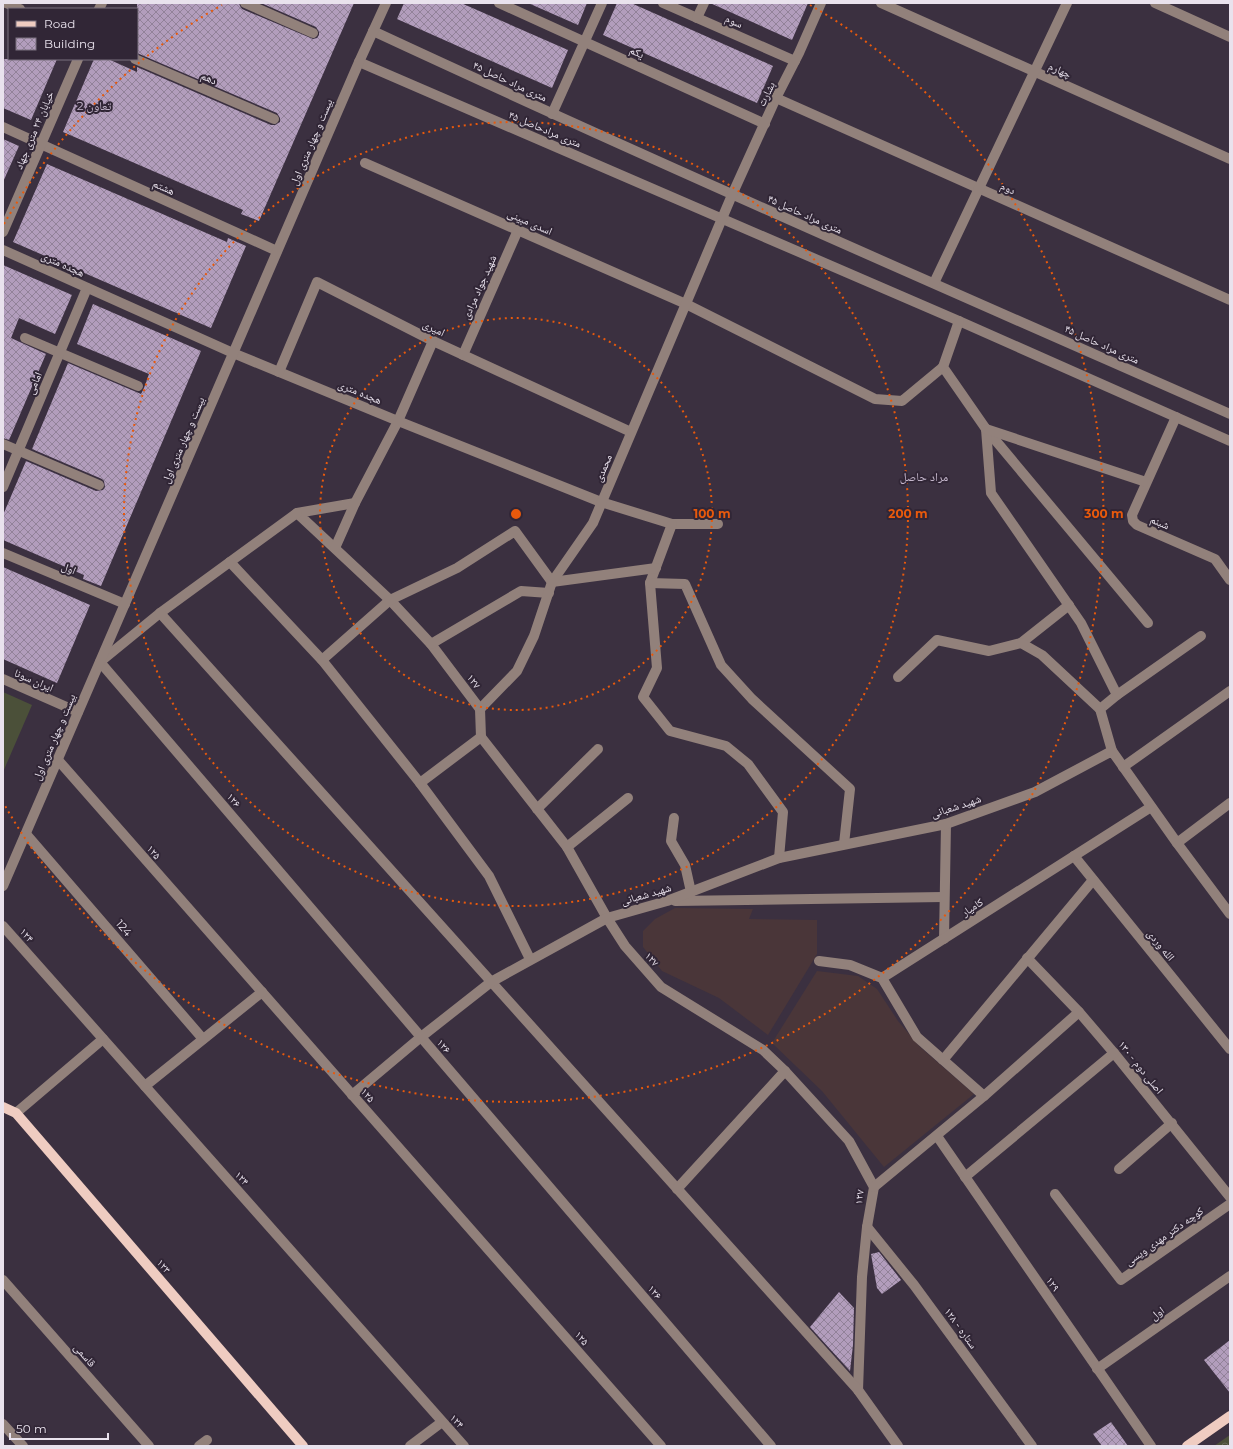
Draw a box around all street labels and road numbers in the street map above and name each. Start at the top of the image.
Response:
street label: سوم [723,11,745,31]
street label: یکم [627,43,647,63]
street label: ۴۵ متری مراد حاصل [471,58,549,104]
street label: چهارم [1046,59,1074,81]
street label: دهم [199,68,219,89]
street label: بشارت [754,79,778,109]
street label: خیابان ۲۴ متری جهاد [11,89,57,171]
street label: بیست و چهار متری اول [286,97,336,187]
street label: ۴۵ متری مرادحاصل [507,107,583,151]
street label: هشتم [150,176,178,199]
street label: دوم [998,179,1018,198]
street label: ۴۵ متری مراد حاصل [765,191,845,237]
street label: اسدی مبینی [505,206,555,238]
street label: هجده متری [39,248,87,280]
street label: شهید جواد مرادی [459,253,499,321]
street label: امیری [421,317,447,339]
street label: ۴۵ متری مراد حاصل [1062,321,1142,367]
street label: امامی [23,370,45,396]
street label: هجده متری [336,377,384,407]
street label: بیست و چهار متری اول [158,395,208,485]
street label: محمدی [591,452,615,484]
street label: شبنم [1148,512,1172,533]
street label: اول [60,559,78,577]
street label: ایران سونا [12,666,56,694]
street label: ۱۲۷ [464,671,484,691]
street label: بیست و چهار متری اول [29,692,79,782]
street label: ۱۲۶ [224,790,244,810]
street label: شهید شعبانی [929,791,983,821]
street label: ۱۲۵ [144,842,164,862]
street label: شهید شعبانی [619,880,673,908]
street label: کامیار [958,895,986,920]
street label: 124 [113,917,135,940]
street label: ۱۲۴ [17,925,37,945]
street label: الله وردی [1144,927,1178,963]
street label: ۱۲۷ [642,949,662,969]
street label: ۱۲۶ [434,1036,454,1056]
street label: اصلی دوم - ۱۳۰ [1115,1038,1167,1096]
street label: ۱۲۵ [358,1085,378,1105]
street label: ۱۲۴ [232,1168,252,1188]
street label: ۱۲۷ [851,1189,867,1205]
street label: کوچه دکتر مهدی ویسی [1122,1203,1206,1268]
street label: ۱۲۳ [154,1256,174,1276]
street label: ۱۲۹ [1043,1274,1063,1294]
street label: ۱۲۶ [645,1282,665,1302]
street label: اول [1147,1303,1167,1323]
street label: ۱۲۸ - ستاره [941,1305,981,1351]
street label: ۱۲۵ [572,1328,592,1348]
street label: قاسمی [71,1340,99,1370]
street label: ۱۲۴ [447,1411,467,1431]

